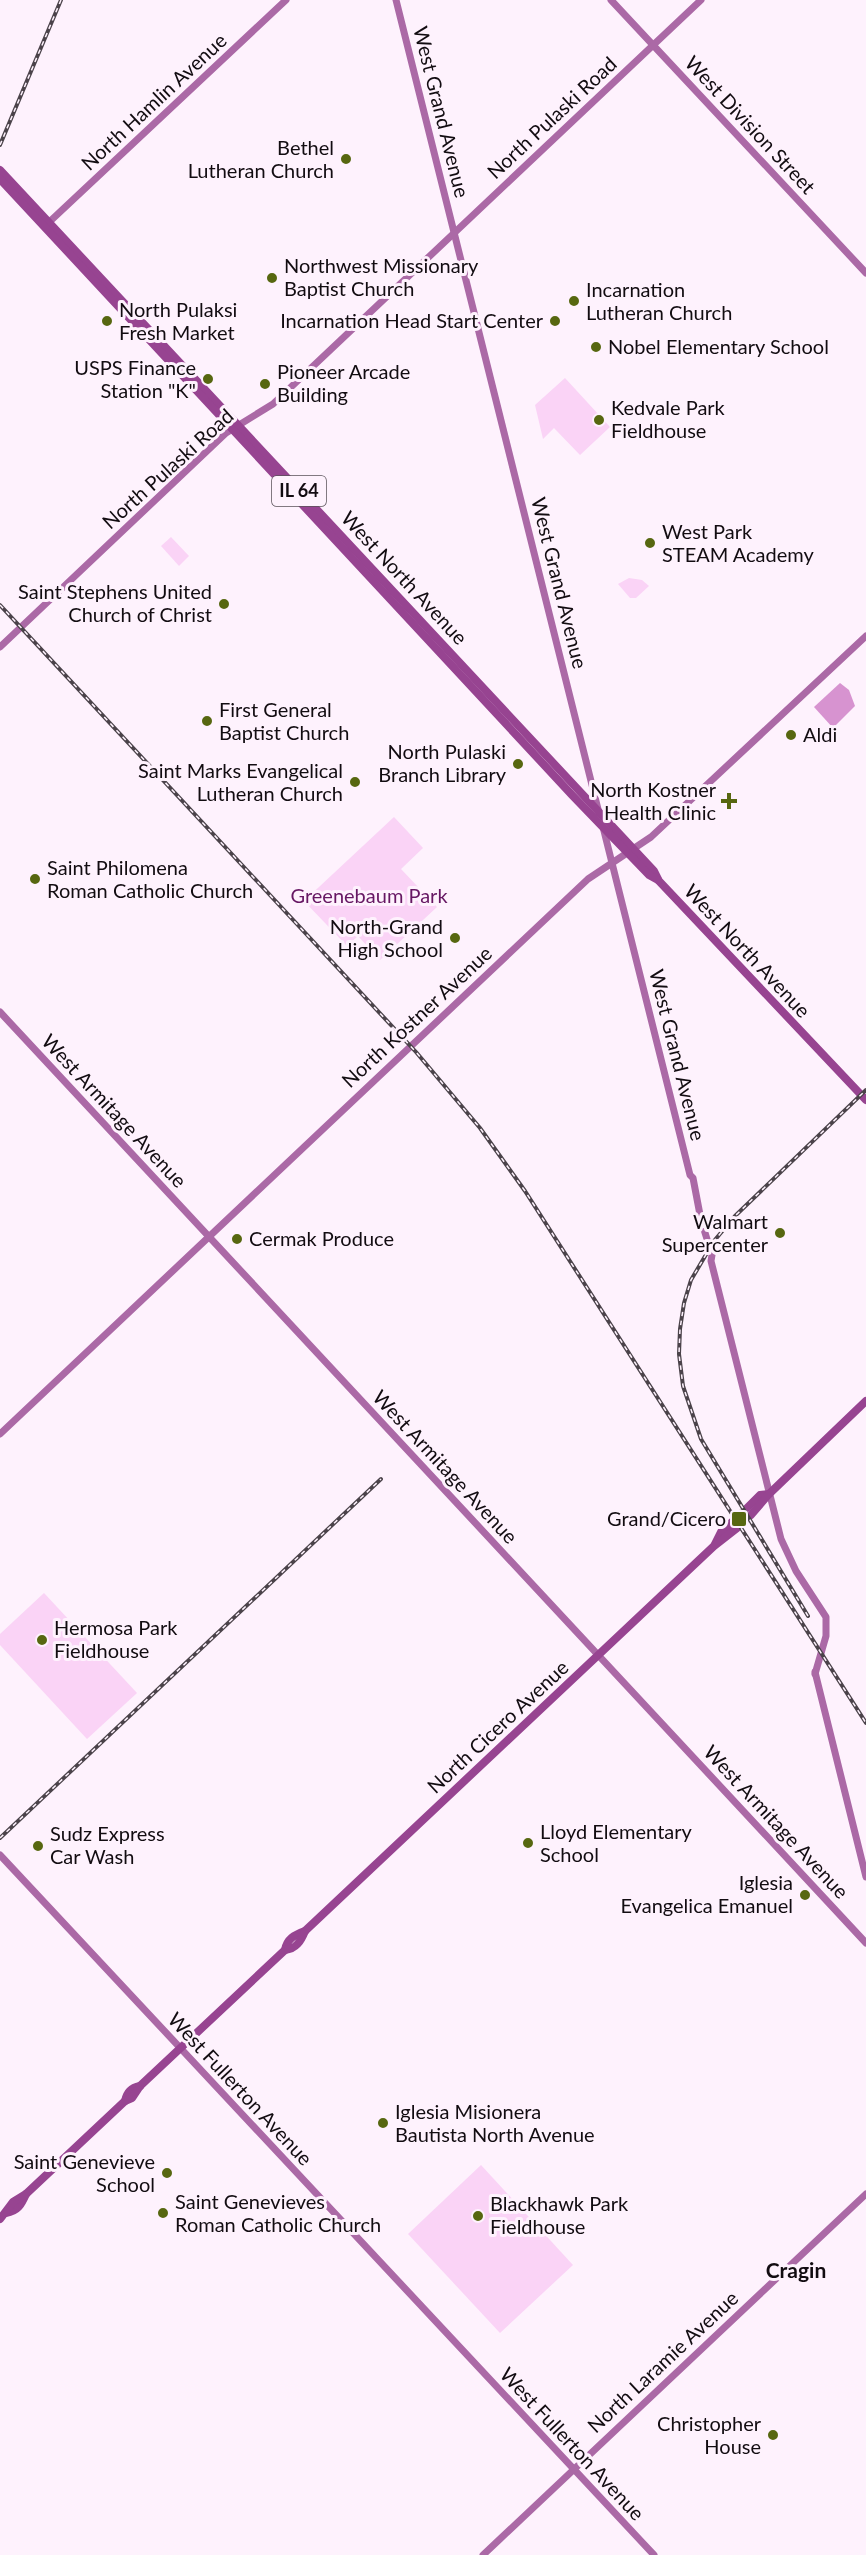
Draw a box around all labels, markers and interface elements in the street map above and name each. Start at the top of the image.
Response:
street label: West Grand Avenue [409,24,475,200]
street label: North Hamlin Avenue [76,28,231,175]
street label: West Division Street [681,50,821,198]
street label: North Pulaski Road [482,51,621,183]
place label: Bethel Lutheran Church [188,135,334,182]
marker: Bethel Lutheran Church [339,152,353,166]
place label: Northwest Missionary Baptist Church [284,253,479,300]
marker: Northwest Missionary Baptist Church [265,271,279,285]
place label: Incarnation Lutheran Church [586,277,732,324]
marker: Incarnation Lutheran Church [567,294,581,308]
place label: North Pulaksi Fresh Market [119,297,237,344]
place label: Incarnation Head Start Center [280,308,544,332]
marker: North Pulaksi Fresh Market [100,314,114,328]
marker: Incarnation Head Start Center [548,314,562,328]
place label: Nobel Elementary School [608,334,829,358]
marker: Nobel Elementary School [589,340,603,354]
place label: USPS Finance Station "K" [74,355,196,402]
place label: Pioneer Arcade Building [277,359,410,406]
marker: USPS Finance Station "K" [201,372,215,386]
marker: Pioneer Arcade Building [258,377,272,391]
place label: Kedvale Park Fieldhouse [611,395,726,442]
street label: North Pulaski Road [97,403,238,533]
marker: Kedvale Park Fieldhouse [592,413,606,427]
road number: IL 64 [272,476,326,506]
street label: West Grand Avenue [527,495,593,671]
street label: West North Avenue [337,506,473,649]
place label: West Park STEAM Academy [662,519,814,566]
marker: West Park STEAM Academy [643,536,657,550]
place label: Saint Stephens United Church of Christ [18,579,212,626]
marker: Saint Stephens United Church of Christ [217,597,231,611]
place label: First General Baptist Church [219,697,349,744]
marker: First General Baptist Church [200,714,214,728]
place label: Aldi [803,722,837,746]
marker: Aldi [784,728,798,742]
place label: North Pulaski Branch Library [378,739,507,786]
marker: North Pulaski Branch Library [511,757,525,771]
place label: Saint Marks Evangelical Lutheran Church [138,758,343,805]
marker: Saint Marks Evangelical Lutheran Church [348,775,362,789]
place label: North Kostner Health Clinic [590,777,717,824]
marker: North Kostner Health Clinic [720,792,738,810]
place label: Saint Philomena Roman Catholic Church [47,855,253,902]
marker: Saint Philomena Roman Catholic Church [28,872,42,886]
street label: West North Avenue [680,879,816,1022]
park label: Greenebaum Park [290,883,448,907]
place label: North-Grand High School [330,914,443,961]
marker: North-Grand High School [448,931,462,945]
street label: North Kostner Avenue [336,941,496,1092]
street label: West Grand Avenue [645,967,711,1143]
street label: West Armitage Avenue [37,1029,192,1192]
place label: Walmart Supercenter [662,1209,769,1256]
place label: Cermak Produce [249,1226,394,1250]
marker: Walmart Supercenter [773,1226,787,1240]
marker: Cermak Produce [230,1232,244,1246]
street label: West Armitage Avenue [368,1385,523,1548]
place label: Grand/Cicero [607,1506,726,1530]
marker: Grand/Cicero [730,1510,748,1528]
place label: Hermosa Park Fieldhouse [54,1615,178,1662]
marker: Hermosa Park Fieldhouse [35,1633,49,1647]
street label: North Cicero Avenue [422,1655,573,1798]
street label: West Armitage Avenue [699,1740,854,1903]
place label: Lloyd Elementary School [540,1819,693,1866]
place label: Sudz Express Car Wash [50,1821,165,1868]
marker: Lloyd Elementary School [521,1836,535,1850]
marker: Sudz Express Car Wash [31,1839,45,1853]
place label: Iglesia Evangelica Emanuel [621,1870,793,1917]
marker: Iglesia Evangelica Emanuel [798,1888,812,1902]
street label: West Fullerton Avenue [164,2007,318,2170]
place label: Iglesia Misionera Bautista North Avenue [395,2099,595,2146]
marker: Iglesia Misionera Bautista North Avenue [376,2116,390,2130]
place label: Saint Genevieve School [14,2149,155,2196]
marker: Saint Genevieve School [160,2166,174,2180]
place label: Saint Genevieves Roman Catholic Church [175,2189,381,2236]
place label: Blackhawk Park Fieldhouse [490,2191,629,2238]
marker: Saint Genevieves Roman Catholic Church [156,2206,170,2220]
marker: Blackhawk Park Fieldhouse [471,2209,485,2223]
district label: Cragin [766,2257,826,2282]
street label: North Laramie Avenue [582,2285,742,2437]
street label: West Fullerton Avenue [496,2362,650,2525]
place label: Christopher House [657,2411,762,2458]
marker: Christopher House [766,2428,780,2442]

